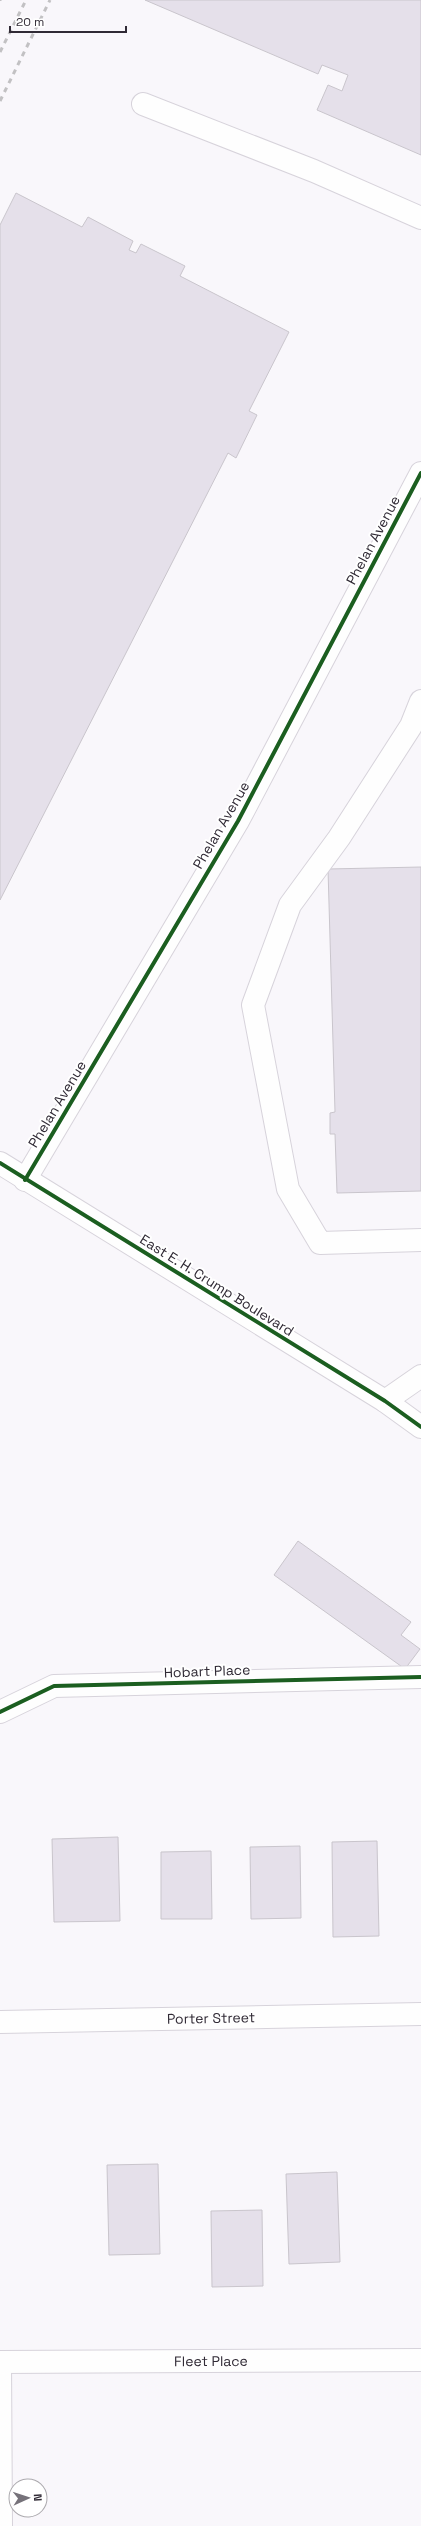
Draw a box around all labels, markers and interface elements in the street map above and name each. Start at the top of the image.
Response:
scale bar [10,8,126,34]
text: 20 m [16,14,44,30]
street label: Phelan Avenue [342,492,404,588]
street label: Phelan Avenue [189,778,253,872]
street label: Phelan Avenue [24,1057,90,1151]
street label: East E. H. Crump Boulevard [137,1230,297,1340]
street label: Hobart Place [163,1660,251,1682]
street label: Porter Street [167,2008,255,2028]
street label: Fleet Place [174,2352,248,2370]
north arrow [8,2478,48,2518]
text: N [31,2493,45,2502]

